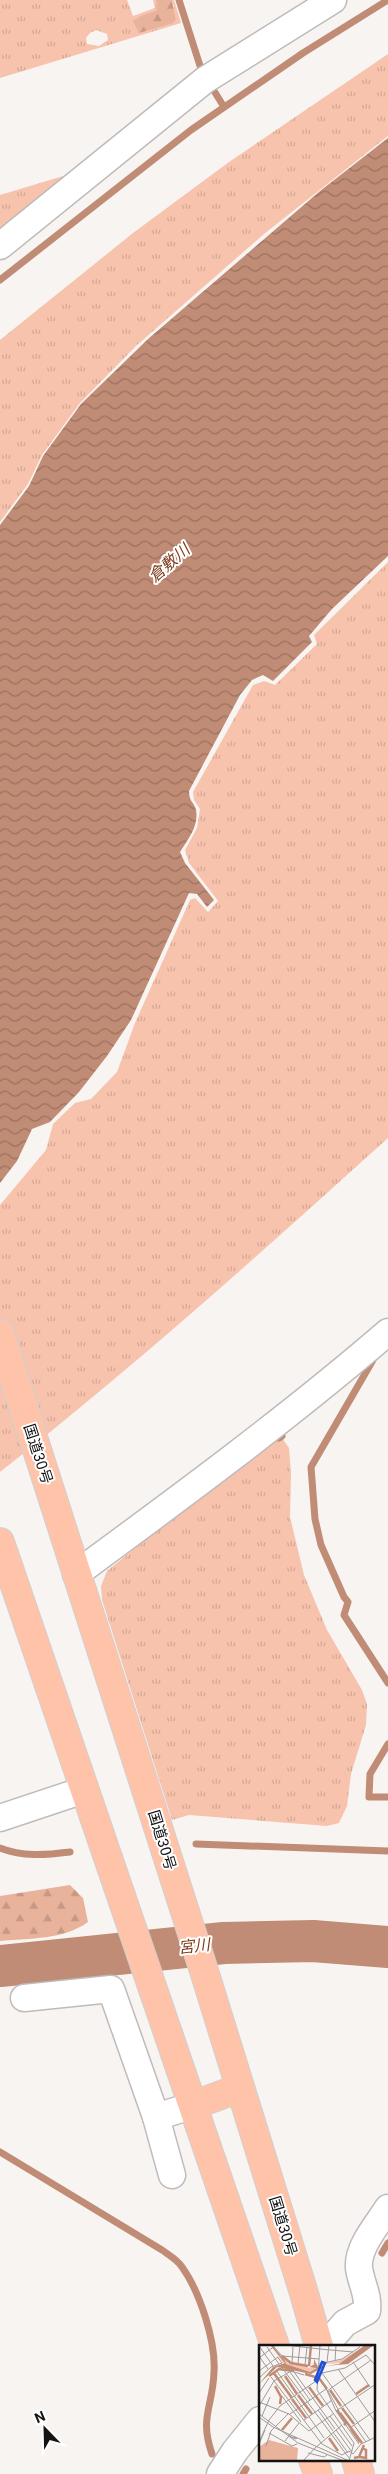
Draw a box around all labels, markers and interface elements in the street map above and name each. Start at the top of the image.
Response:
water label: 倉敷川 [145,539,195,586]
street label: 国道30号 [20,1422,56,1486]
street label: 国道30号 [144,1808,180,1872]
water label: 宮川 [177,1935,213,1957]
street label: 国道30号 [265,2194,301,2258]
inset map [259,2345,376,2462]
north arrow [20,2404,70,2454]
text: N [32,2408,48,2426]

